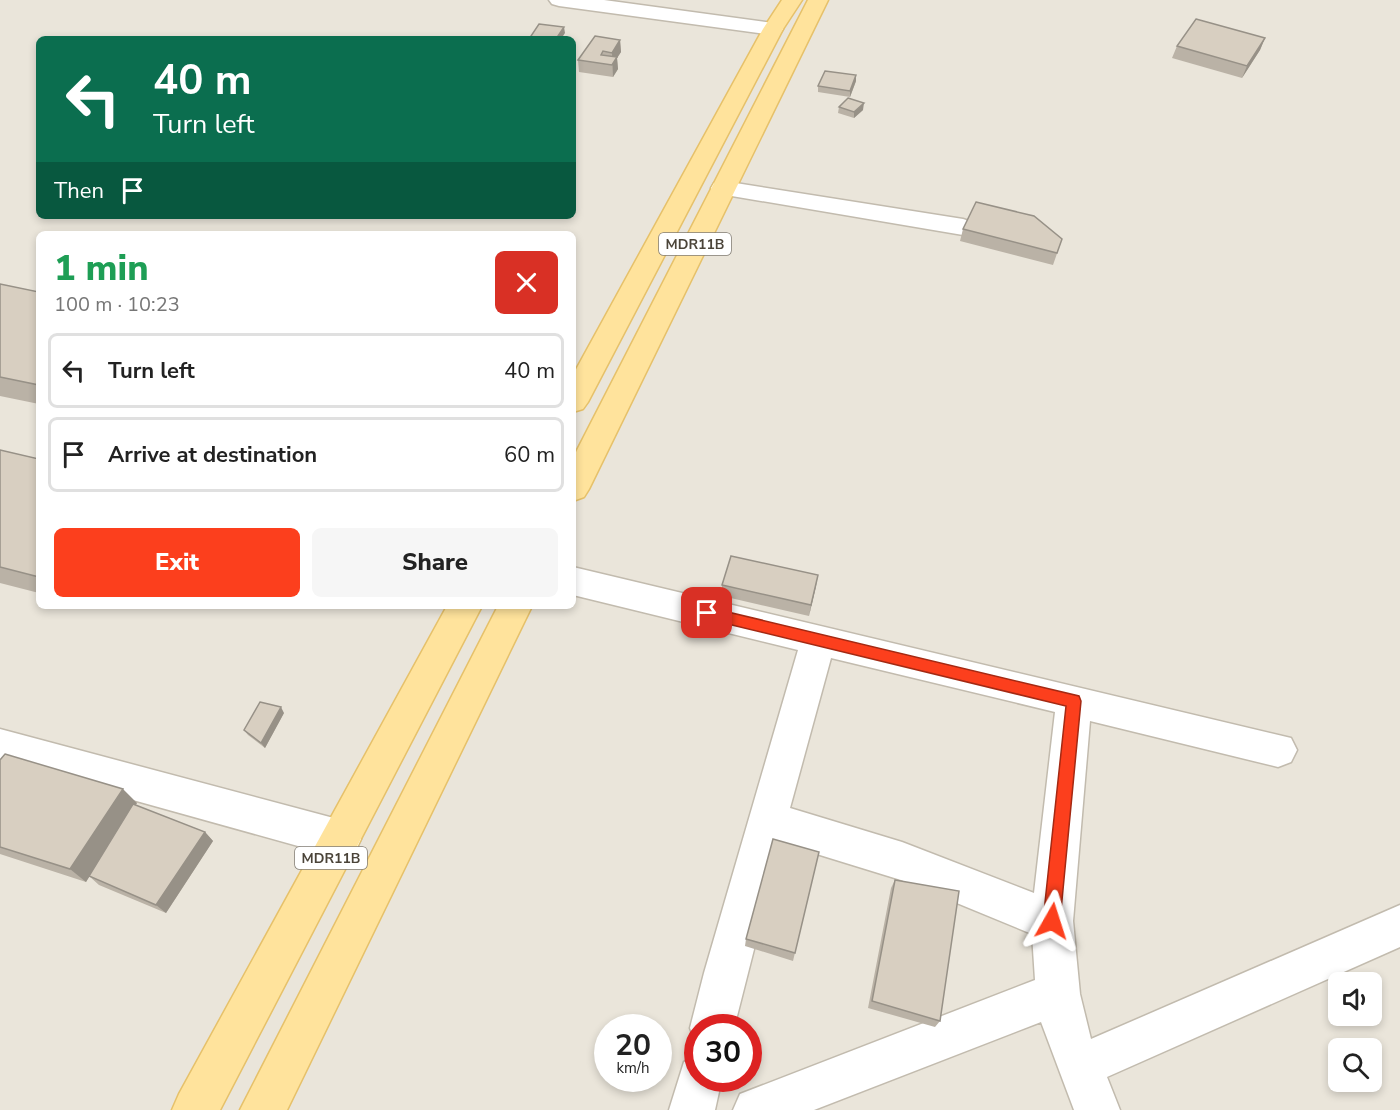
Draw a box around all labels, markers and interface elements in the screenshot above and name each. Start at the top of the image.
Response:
text: 40 m [153,52,252,109]
icon: left [54,60,132,138]
text: Turn left [153,106,254,143]
icon: arrive [116,174,149,207]
text: Then [54,176,104,206]
road number: MDR11B [659,233,731,255]
text: 1 min [54,244,149,293]
button: close [495,251,558,314]
text: 100 m · 10:23 [54,291,180,318]
icon: left [57,354,90,387]
text: Turn left [108,356,195,386]
text: 40 m [504,356,555,386]
icon: arrive [57,438,90,471]
text: Arrive at destination [108,440,317,470]
text: 60 m [504,440,555,470]
button: Exit [54,528,300,597]
button: Share [312,528,558,597]
pin [681,587,732,638]
icon: arrive [690,596,723,629]
road number: MDR11B [295,847,367,869]
position arrow [1020,889,1084,953]
map controls [1328,972,1382,1092]
button: sound [1328,972,1382,1026]
speed limit sign: 30 [684,1014,762,1092]
text: 20 [615,1025,651,1066]
button: search [1328,1038,1382,1092]
text: km/h [616,1058,650,1078]

